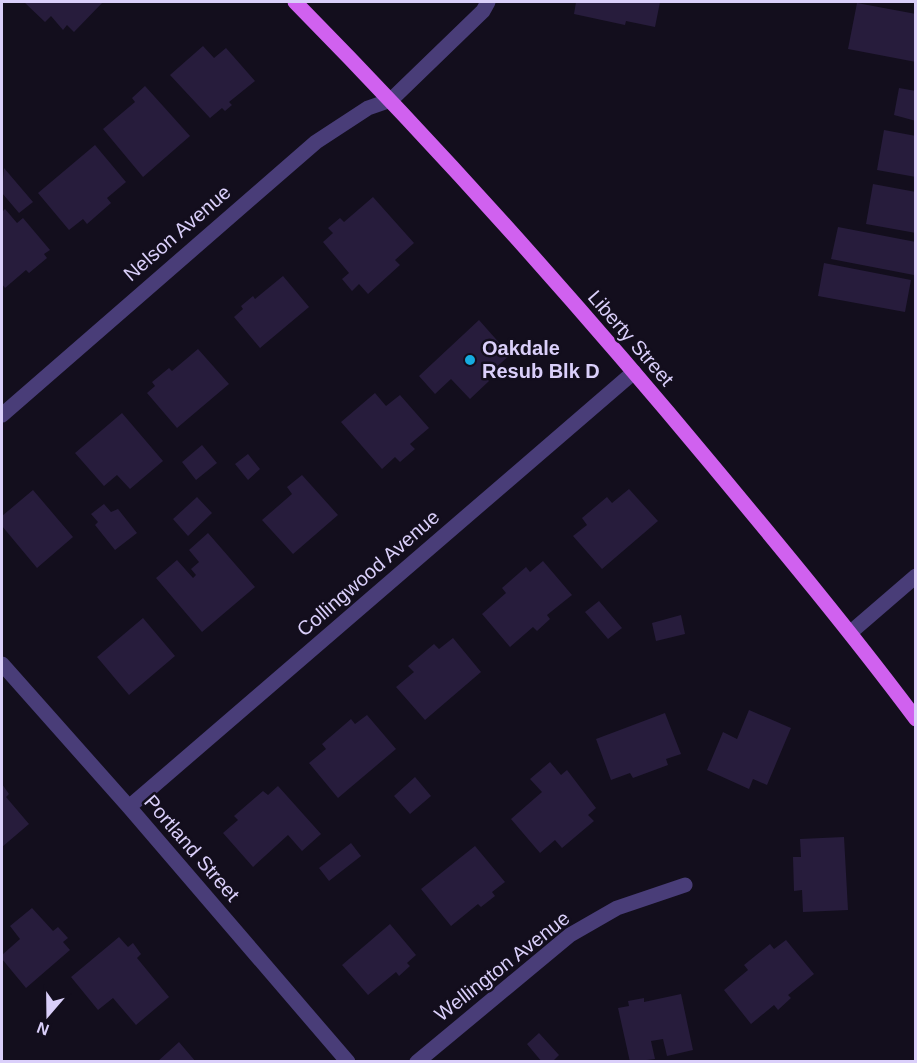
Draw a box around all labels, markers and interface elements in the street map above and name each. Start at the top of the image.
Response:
street label: Nelson Avenue [119,181,235,285]
street label: Liberty Street [584,286,679,390]
place label: Oakdale Resub Blk D [482,337,600,382]
marker: Oakdale Resub Blk D [463,353,477,367]
street label: Collingwood Avenue [293,505,443,641]
street label: Portland Street [140,790,244,906]
street label: Wellington Avenue [430,907,574,1025]
north arrow [18,985,78,1045]
text: N [35,1019,51,1039]

